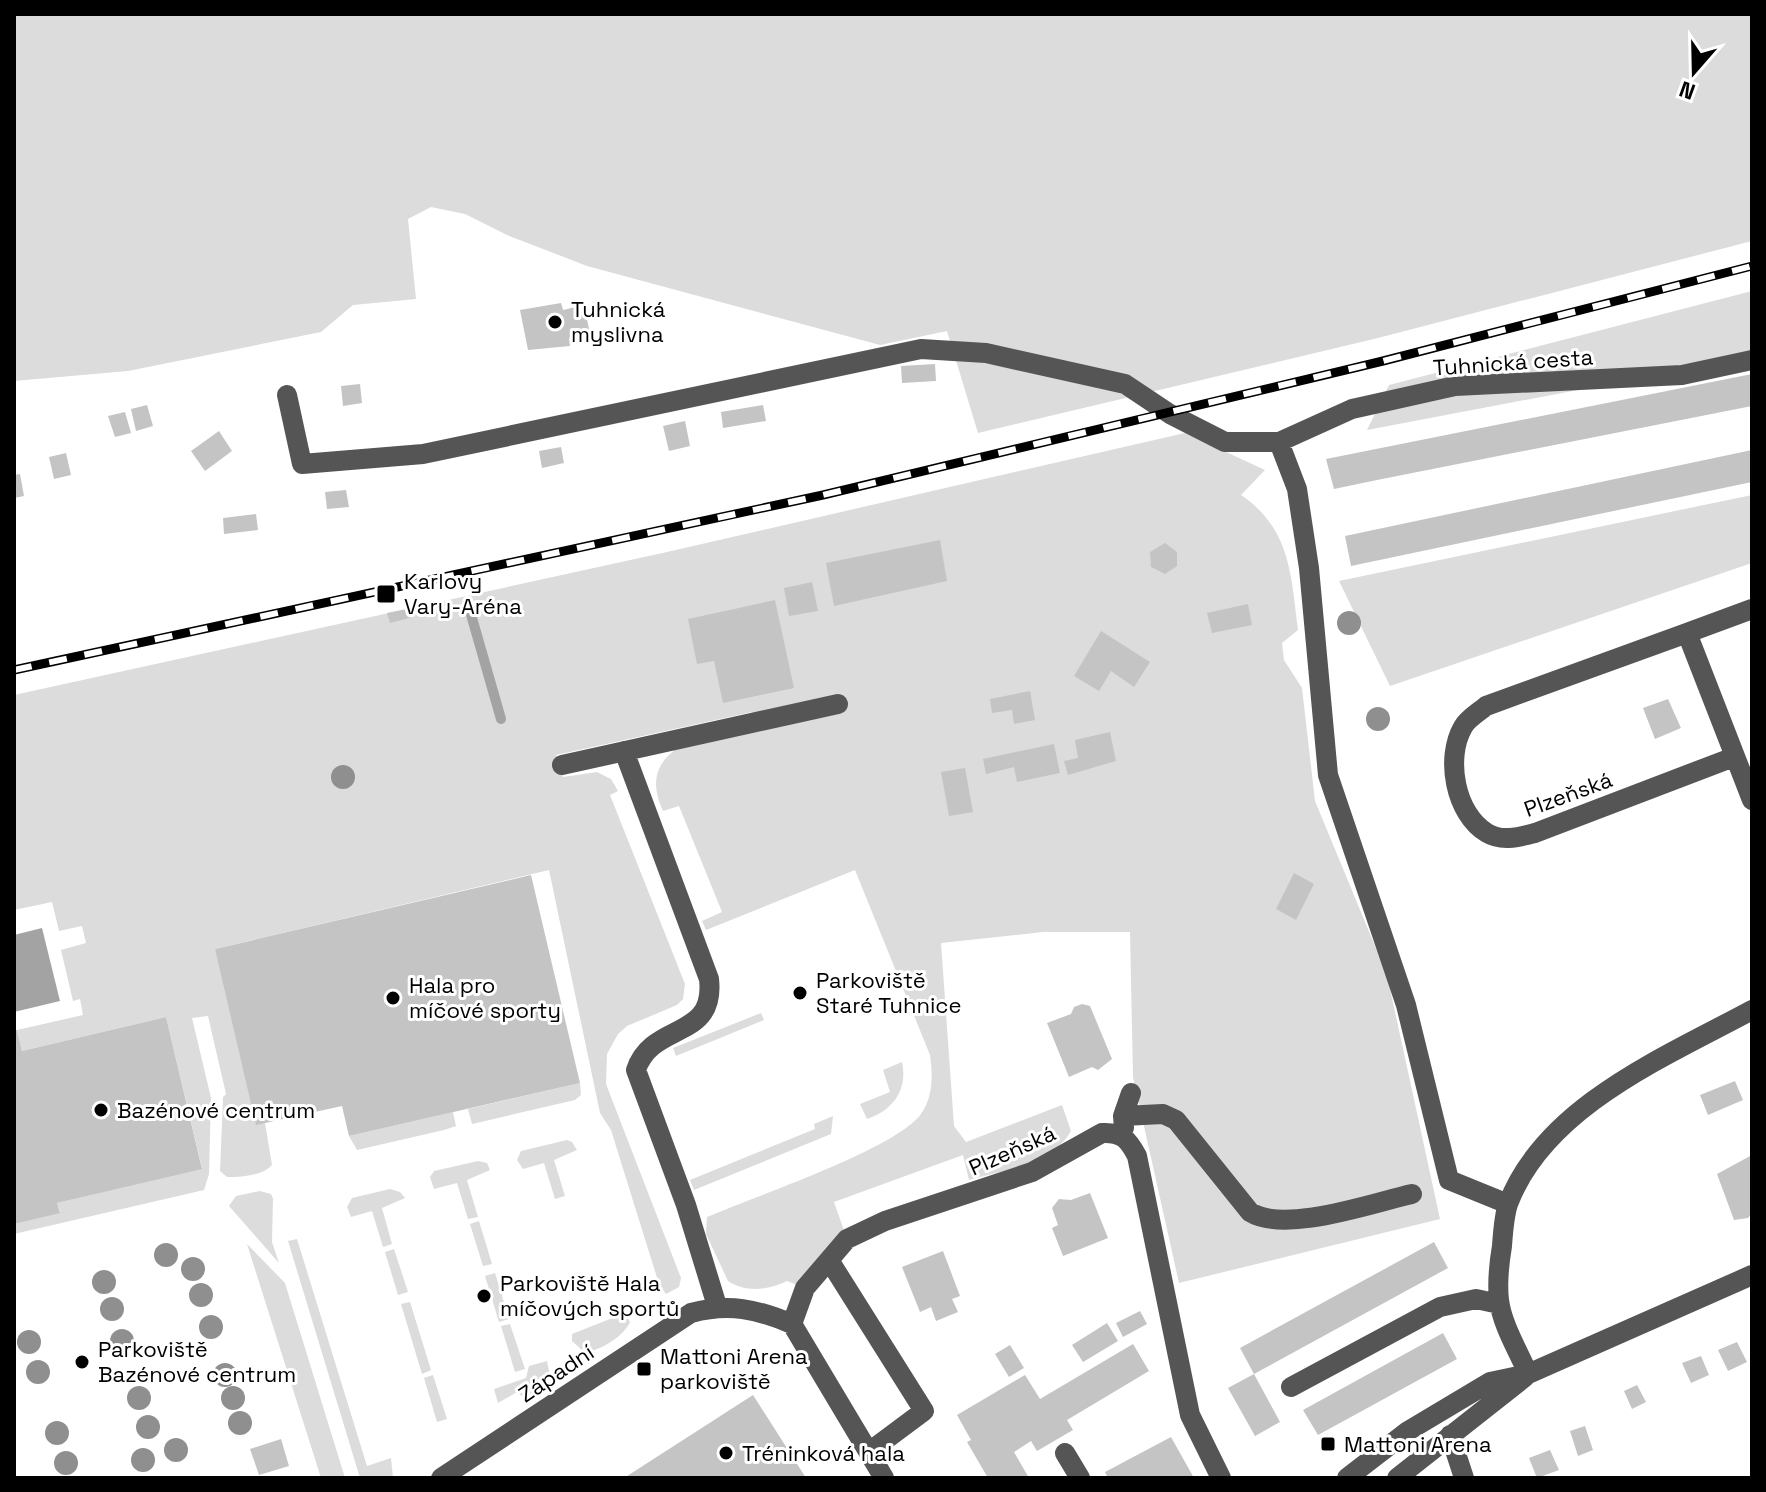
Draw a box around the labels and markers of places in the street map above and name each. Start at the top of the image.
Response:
place label: Tuhnická myslivna [571,295,666,348]
marker: Tuhnická myslivna [546,313,564,331]
place label: Karlovy Vary-Aréna [404,567,522,620]
marker: Karlovy Vary-Aréna [375,583,397,605]
place label: Parkoviště Staré Tuhnice [816,966,961,1019]
place label: Hala pro míčové sporty [409,971,561,1024]
marker: Parkoviště Staré Tuhnice [791,984,809,1002]
marker: Hala pro míčové sporty [384,989,402,1007]
place label: Bazénové centrum [117,1096,315,1124]
marker: Bazénové centrum [92,1101,110,1119]
place label: Parkoviště Hala míčových sportů [500,1269,679,1322]
marker: Parkoviště Hala míčových sportů [475,1287,493,1305]
place label: Parkoviště Bazénové centrum [98,1335,296,1388]
place label: Mattoni Arena parkoviště [660,1342,808,1395]
marker: Parkoviště Bazénové centrum [73,1353,91,1371]
marker: Mattoni Arena parkoviště [635,1360,653,1378]
place label: Mattoni Arena [1344,1430,1492,1458]
marker: Mattoni Arena [1319,1435,1337,1453]
place label: Tréninková hala [742,1439,905,1467]
marker: Tréninková hala [717,1444,735,1462]

